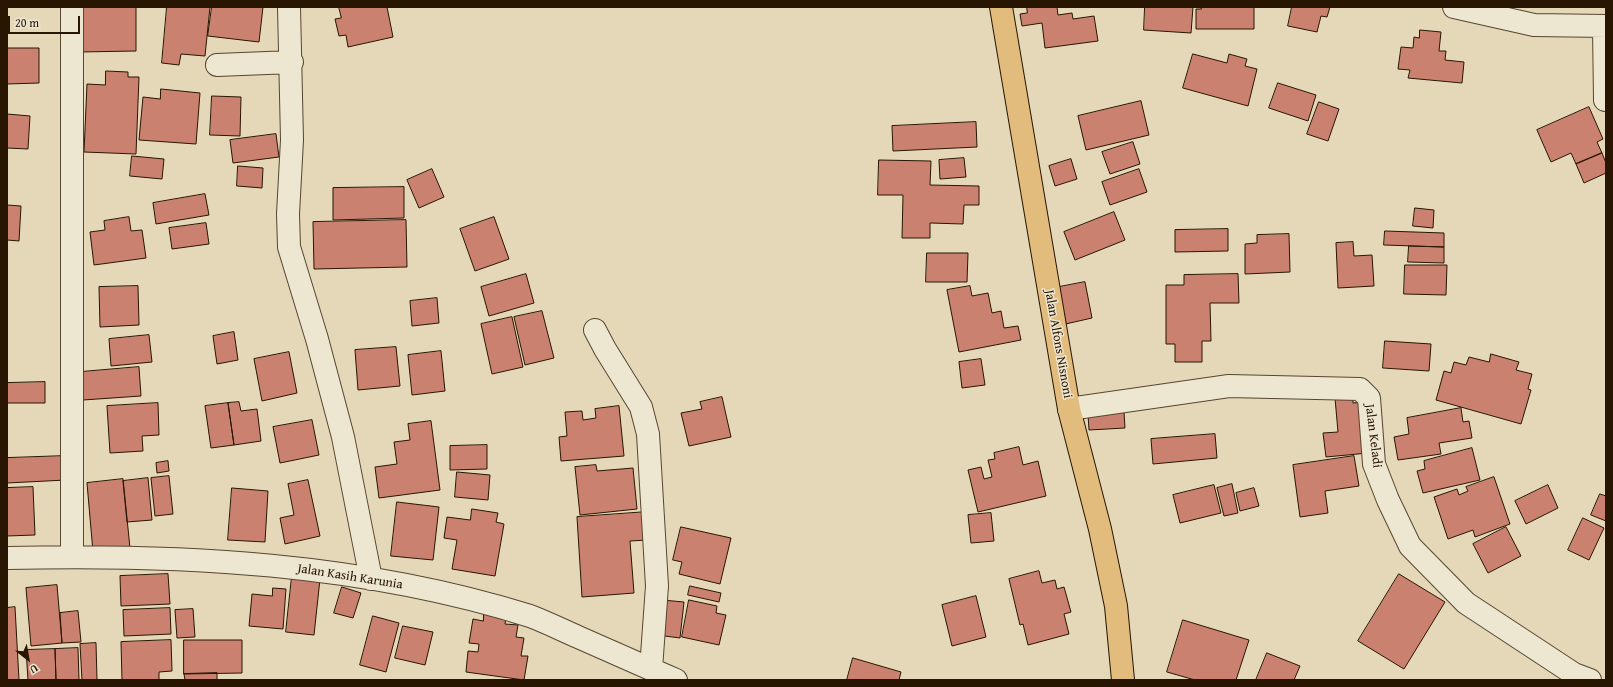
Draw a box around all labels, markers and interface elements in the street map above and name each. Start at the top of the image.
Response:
scale bar [10,8,82,34]
text: 20 m [15,14,39,31]
street label: Jalan Alfons Nisnoni [1041,288,1075,400]
street label: Jalan Keladi [1361,403,1385,469]
street label: Jalan Kasih Karunia [296,561,404,593]
north arrow [8,639,48,679]
text: U [27,661,41,678]

